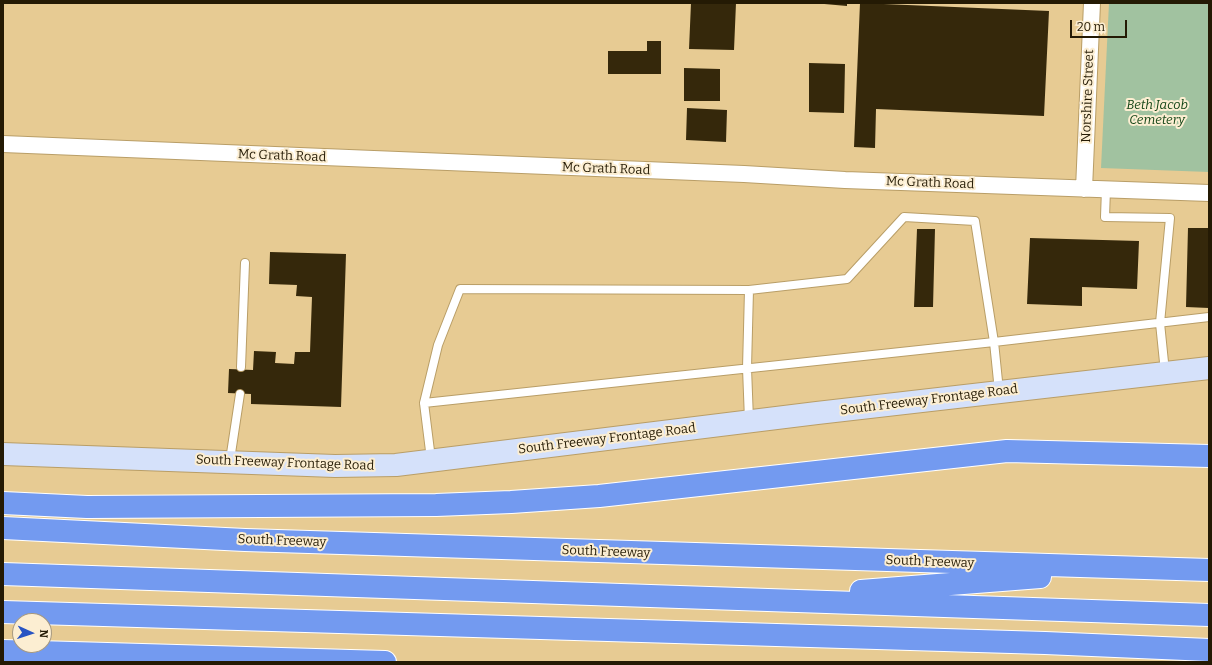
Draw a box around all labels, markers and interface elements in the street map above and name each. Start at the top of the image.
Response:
scale bar [1072,12,1129,38]
text: 20 m [1077,20,1105,34]
street label: Norshire Street [1079,49,1097,143]
park label: Beth Jacob Cemetery [1126,97,1188,128]
street label: Mc Grath Road [238,147,326,165]
street label: Mc Grath Road [562,160,650,178]
street label: Mc Grath Road [886,174,974,192]
street label: South Freeway Frontage Road [839,381,1019,419]
street label: South Freeway Frontage Road [517,420,697,458]
street label: South Freeway Frontage Road [195,452,375,474]
street label: South Freeway [237,532,327,550]
street label: South Freeway [561,543,651,561]
street label: South Freeway [885,553,975,571]
north arrow [12,613,52,653]
text: N [37,629,50,638]

